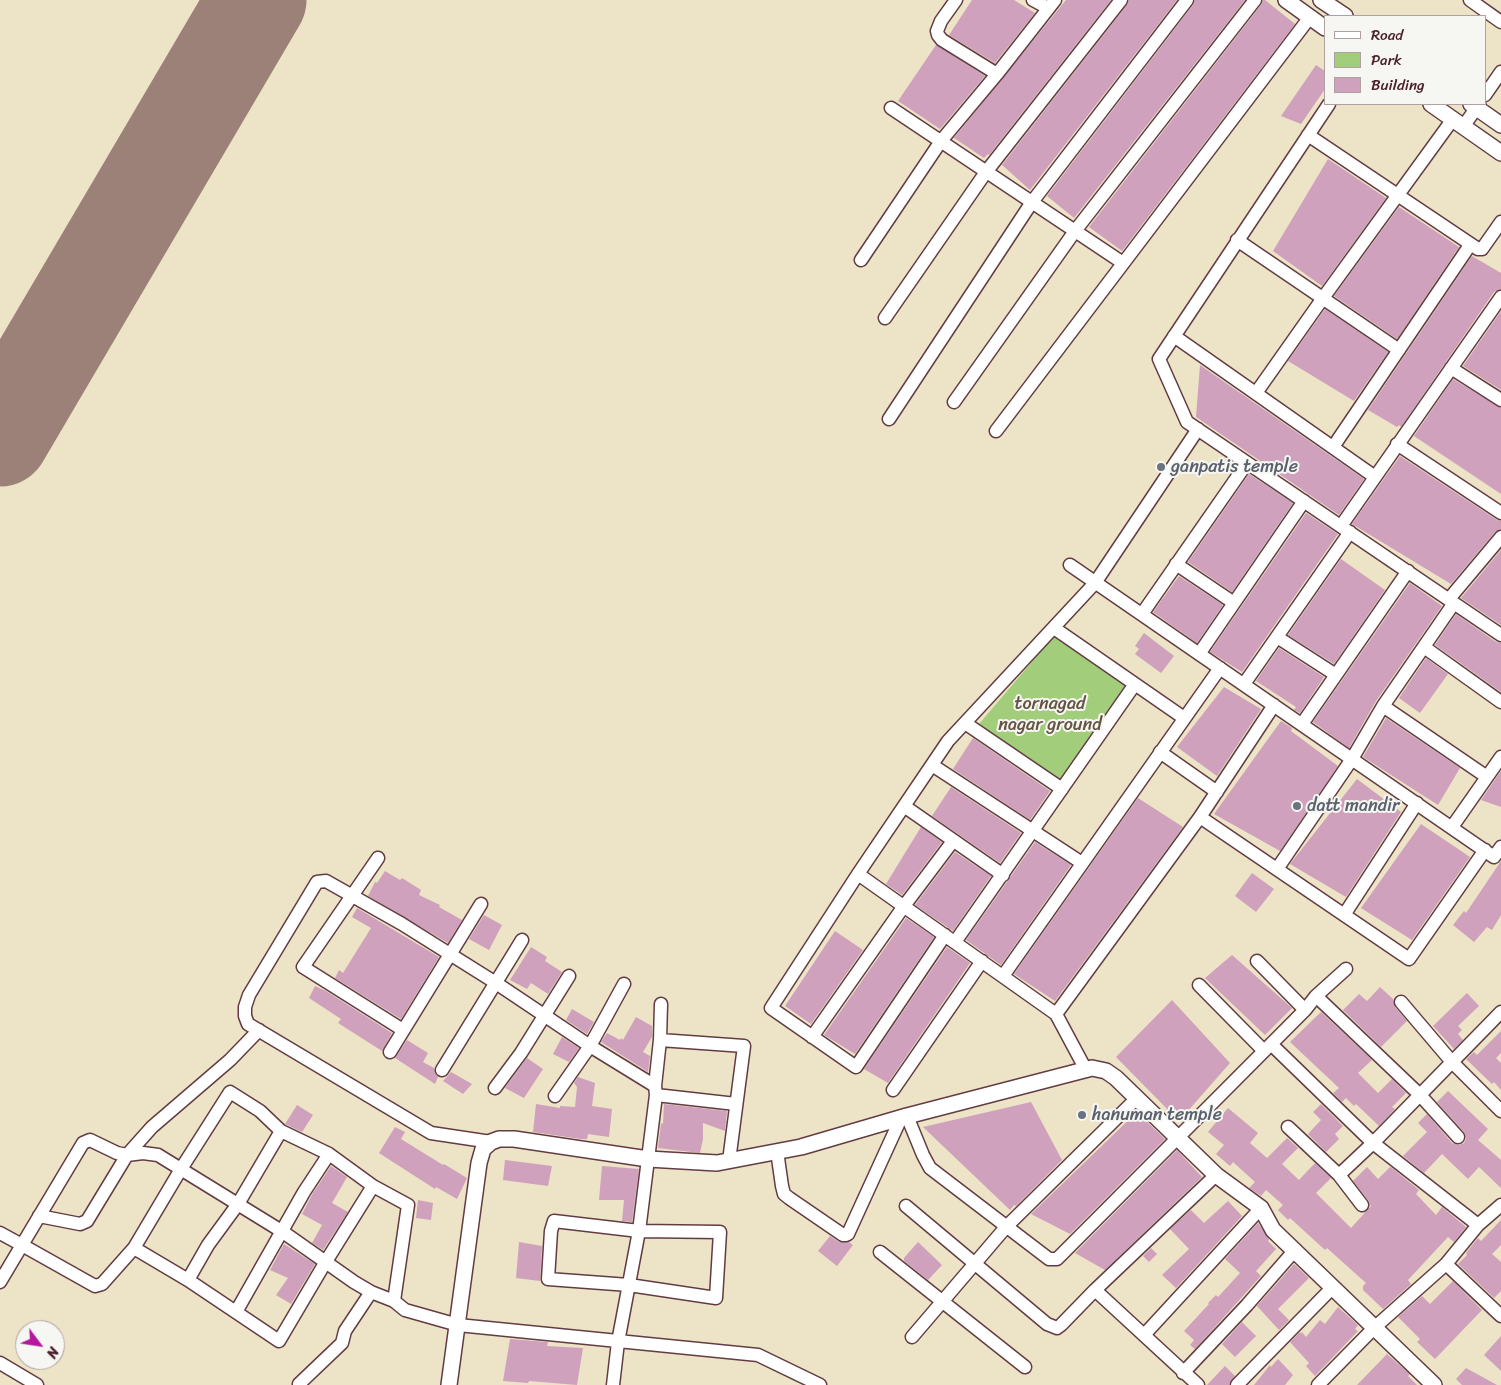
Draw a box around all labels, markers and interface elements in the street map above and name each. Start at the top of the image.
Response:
legend [1324,15,1486,105]
text: Road [1371,22,1403,48]
text: Park [1371,47,1402,73]
text: Building [1371,72,1425,98]
place label: ganpatis temple [1171,456,1298,478]
marker: ganpatis temple [1155,461,1167,473]
park label: tornagad nagar ground [998,693,1102,736]
place label: datt mandir [1307,795,1399,817]
marker: datt mandir [1291,800,1303,812]
place label: hanuman temple [1092,1104,1222,1126]
marker: hanuman temple [1076,1109,1088,1121]
north arrow [15,1320,65,1370]
text: N [39,1342,66,1363]

